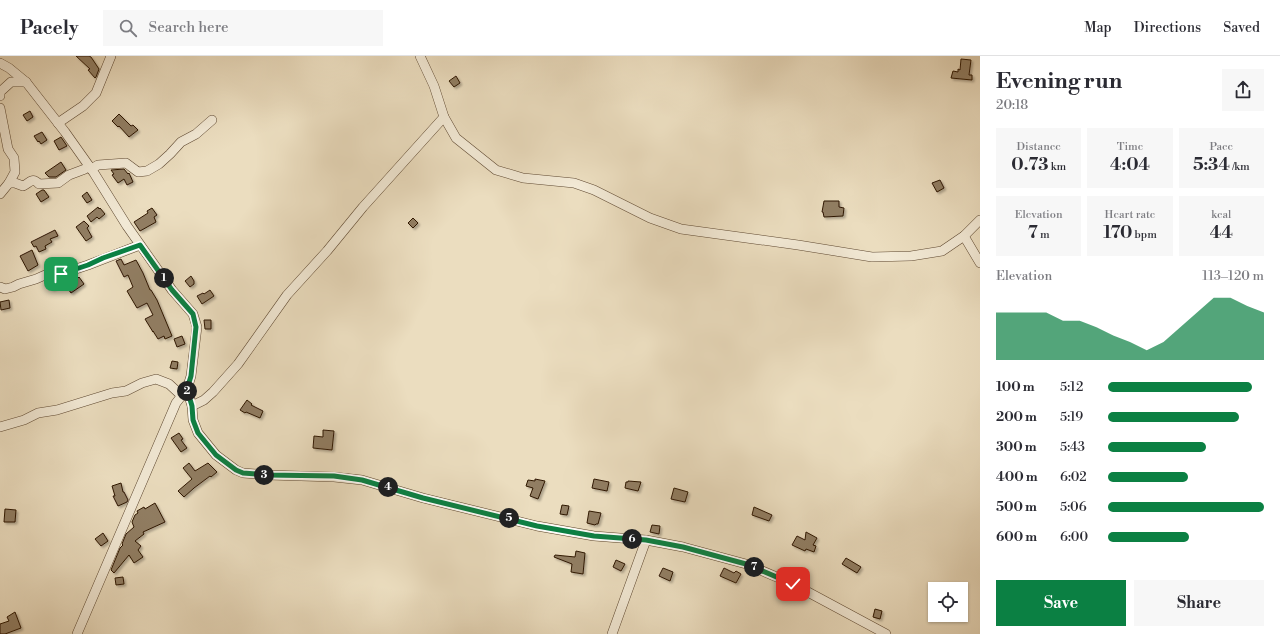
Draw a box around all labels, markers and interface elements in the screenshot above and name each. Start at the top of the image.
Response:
search box [103,10,383,46]
text: Pacely [20,16,79,40]
icon: search [117,17,139,39]
text: Search here [149,18,229,37]
text: Map [1084,19,1112,37]
text: Directions [1134,19,1201,37]
text: Saved [1223,19,1260,37]
text: Evening run [996,68,1122,95]
button: share [1222,69,1264,111]
text: 20:18 [996,97,1028,113]
text: Distance [1016,140,1061,154]
text: Time [1117,140,1143,154]
text: Pace [1210,140,1233,154]
text: 0.73 [1011,154,1048,176]
text: 4:04 [1110,154,1150,176]
text: 5:34 [1193,154,1230,176]
text: km [1048,160,1066,174]
text: /km [1230,160,1250,174]
text: Elevation [1015,208,1062,222]
text: Heart rate [1105,208,1155,222]
text: kcal [1211,208,1231,222]
text: 7 [1028,222,1038,244]
text: 170 [1103,222,1132,244]
text: 44 [1210,222,1233,244]
text: m [1038,228,1050,242]
text: bpm [1132,228,1157,242]
pin [44,257,78,291]
icon: arrive [50,263,72,285]
pin: 1 [154,268,174,288]
text: Elevation [996,268,1052,284]
text: 113–120 m [1202,268,1264,284]
text: 1 [161,271,167,285]
text: 100 m [996,379,1035,395]
text: 5:12 [1060,379,1083,395]
pin: 2 [177,381,197,401]
text: 2 [184,384,190,398]
text: 200 m [996,409,1037,425]
text: 5:19 [1060,409,1083,425]
text: 300 m [996,439,1037,455]
text: 5:43 [1060,439,1085,455]
pin: 3 [254,465,274,485]
text: 3 [261,468,267,482]
text: 400 m [996,469,1038,485]
text: 6:02 [1060,469,1087,485]
pin: 4 [378,477,398,497]
text: 4 [384,480,392,494]
text: 500 m [996,499,1037,515]
text: 5:06 [1060,499,1087,515]
pin: 5 [499,508,519,528]
text: 5 [506,511,512,525]
pin: 6 [622,529,642,549]
text: 600 m [996,529,1037,545]
text: 6:00 [1060,529,1088,545]
text: 6 [629,532,635,546]
pin: 7 [744,557,764,577]
text: 7 [751,560,757,574]
pin [776,567,810,601]
icon: check [782,573,804,595]
button: Save [996,580,1126,626]
button: Share [1134,580,1264,626]
map controls [928,582,968,622]
button: locate [928,582,968,622]

